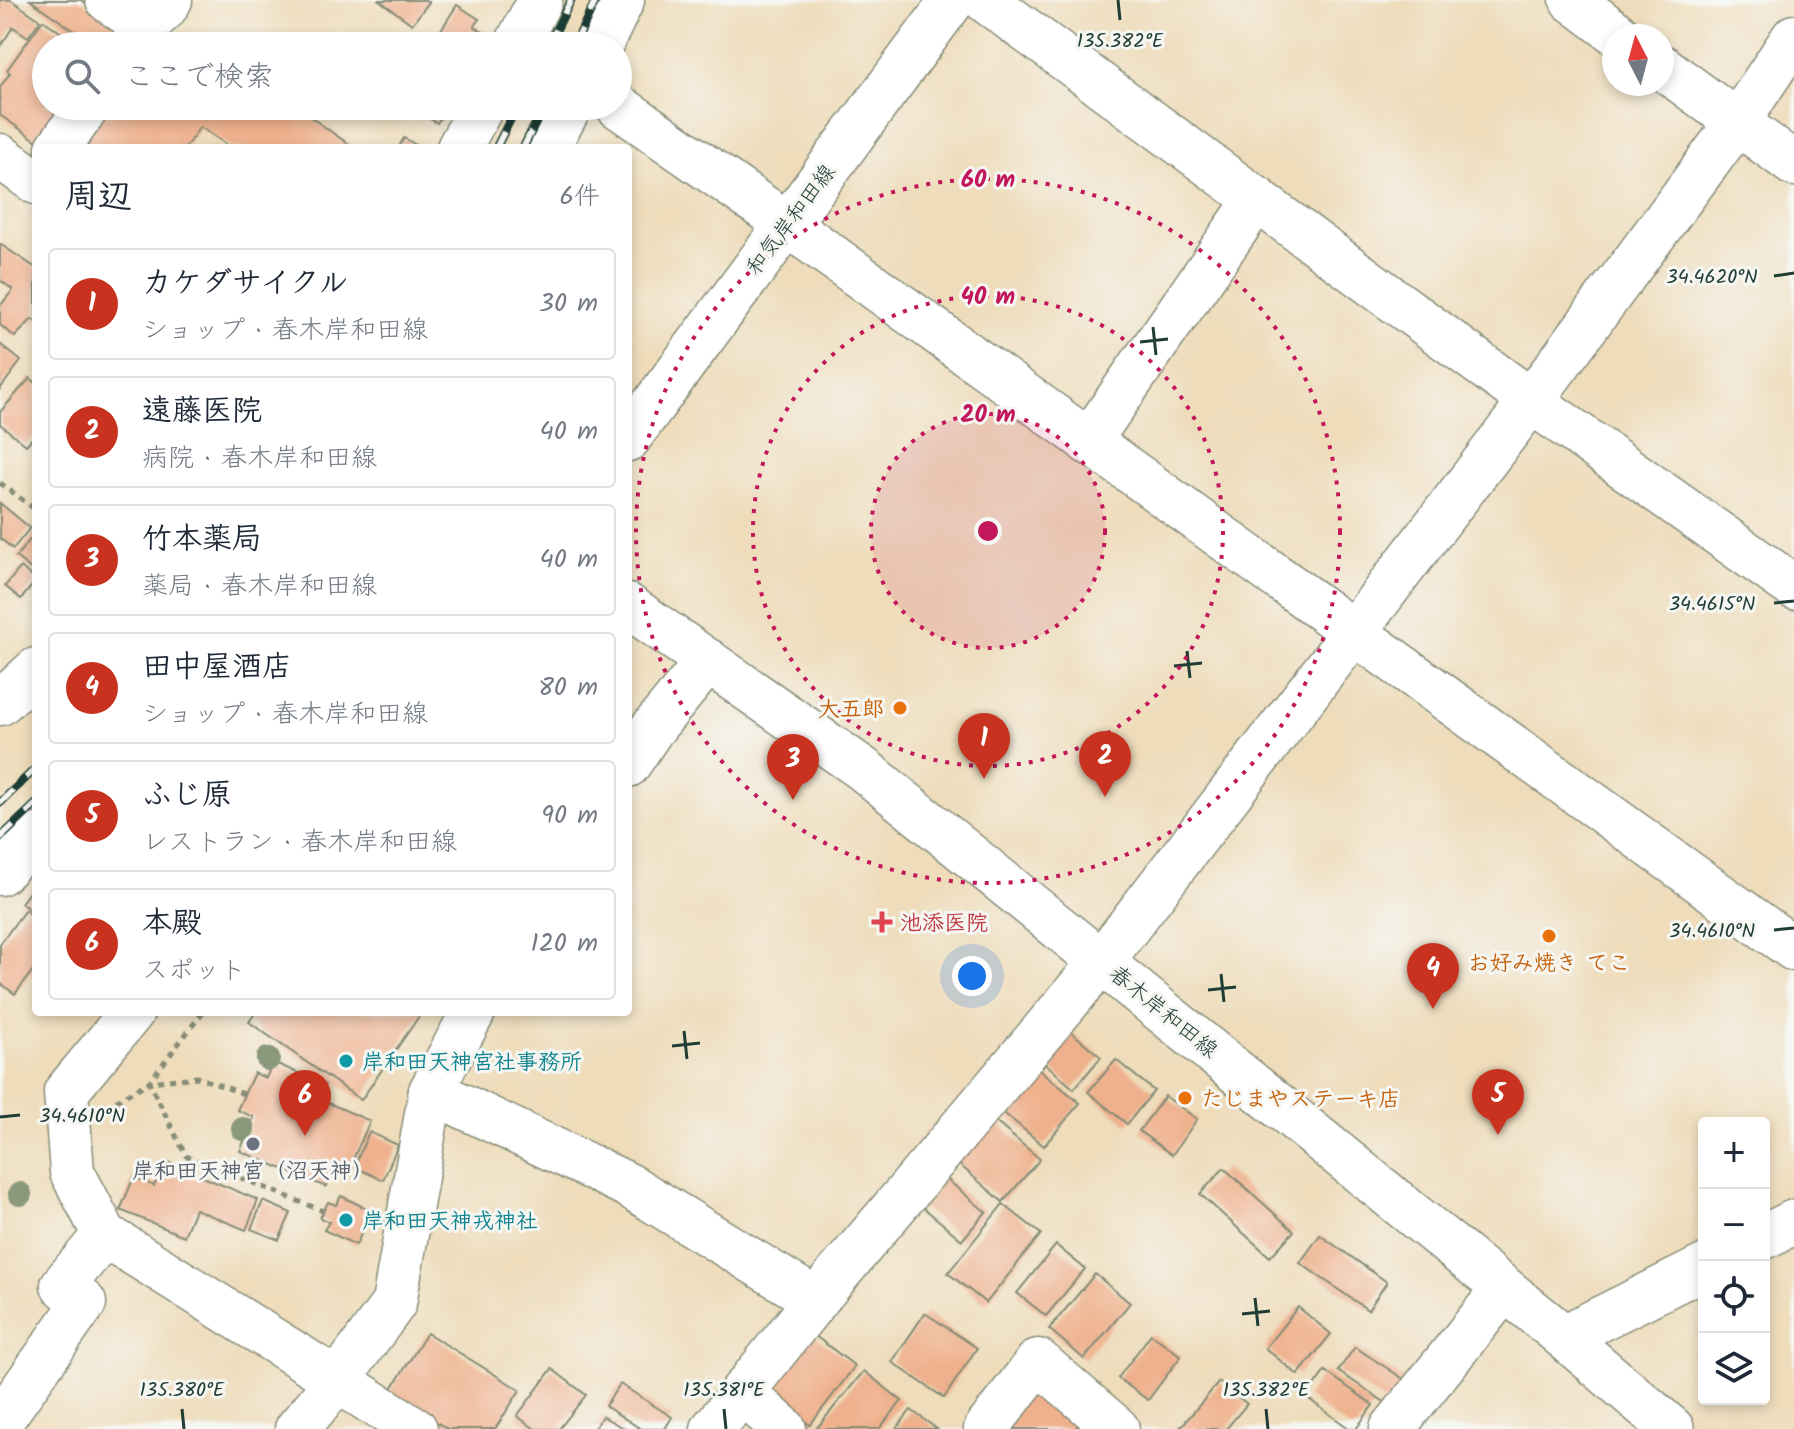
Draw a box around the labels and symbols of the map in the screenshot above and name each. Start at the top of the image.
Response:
north arrow [1602,24,1674,96]
text: 135.382°E [1077,26,1165,58]
street label: 和気岸和田線 [738,157,846,284]
text: 60 m [961,161,1015,200]
text: 34.4620°N [1666,262,1758,294]
text: 40 m [961,278,1015,317]
text: 20 m [960,396,1016,435]
centre of rings [974,517,1002,545]
text: 34.4615°N [1669,589,1755,621]
place label: 大五郎 [818,693,884,728]
marker: 大五郎 [891,699,909,717]
pin: 1 [958,713,1010,779]
pin: 2 [1079,731,1131,797]
pin: 3 [767,734,819,800]
place label: 池添医院 [900,907,988,942]
marker: 池添医院 [871,911,893,933]
text: 34.4610°N [1669,916,1755,948]
marker: お好み焼き てこ [1540,927,1558,945]
pin: 4 [1407,943,1459,1009]
place label: お好み焼き てこ [1468,947,1630,982]
your location [952,956,992,996]
street label: 春木岸和田線 [1100,958,1225,1068]
place label: 岸和田天神宮社事務所 [362,1046,582,1081]
marker: 岸和田天神宮社事務所 [337,1052,355,1070]
pin: 5 [1472,1069,1524,1135]
pin: 6 [279,1070,331,1136]
place label: たじまやステーキ店 [1201,1083,1400,1118]
marker: たじまやステーキ店 [1176,1089,1194,1107]
text: 34.4610°N [39,1101,125,1133]
marker: 岸和田天神宮（沼天神） [244,1135,262,1153]
place label: 岸和田天神宮（沼天神） [132,1155,374,1190]
place label: 岸和田天神戎神社 [362,1205,538,1240]
marker: 岸和田天神戎神社 [337,1211,355,1229]
text: 135.380°E [139,1375,226,1407]
text: 135.381°E [683,1375,766,1407]
text: 135.382°E [1223,1375,1311,1407]

